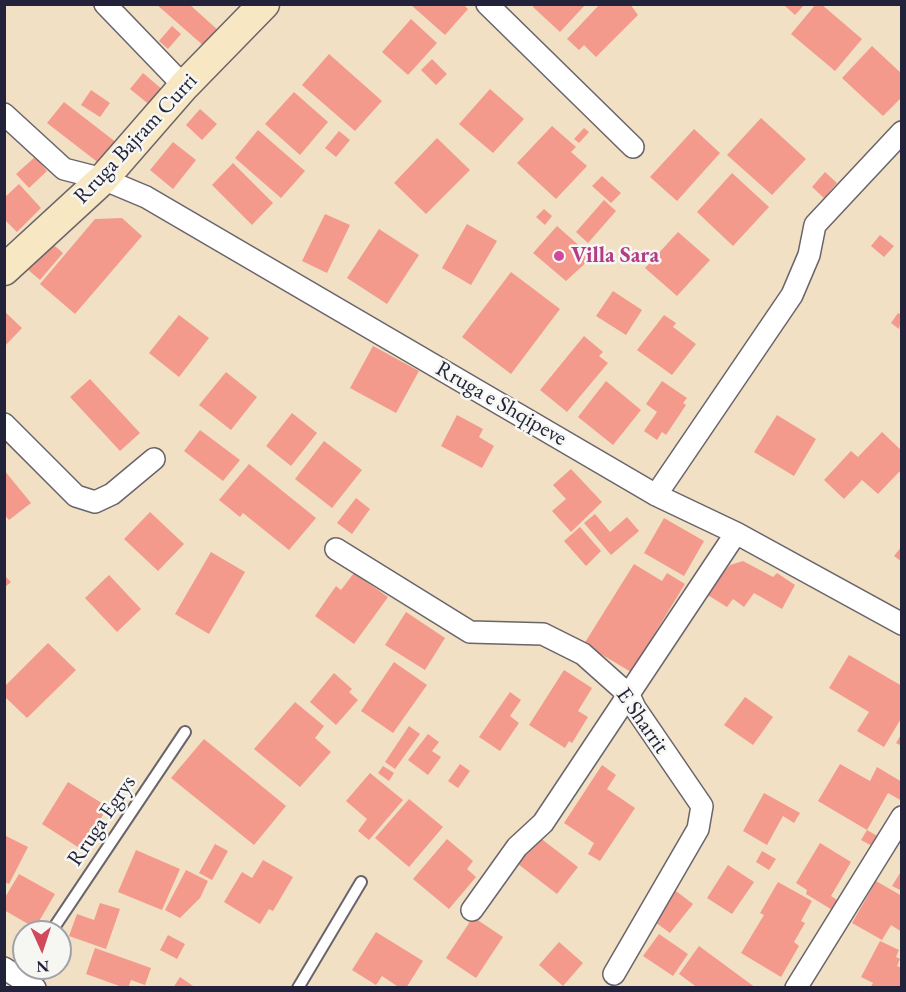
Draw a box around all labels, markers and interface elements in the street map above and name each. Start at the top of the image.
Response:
street label: Rruga Bajram Curri [69,68,203,210]
place label: Villa Sara [571,243,659,269]
marker: Villa Sara [552,249,566,263]
street label: Rruga e Shqipeve [431,356,571,452]
street label: E Sharrit [610,683,674,759]
street label: Rruga Egrys [62,771,142,871]
north arrow [12,920,72,980]
text: N [36,956,50,977]

